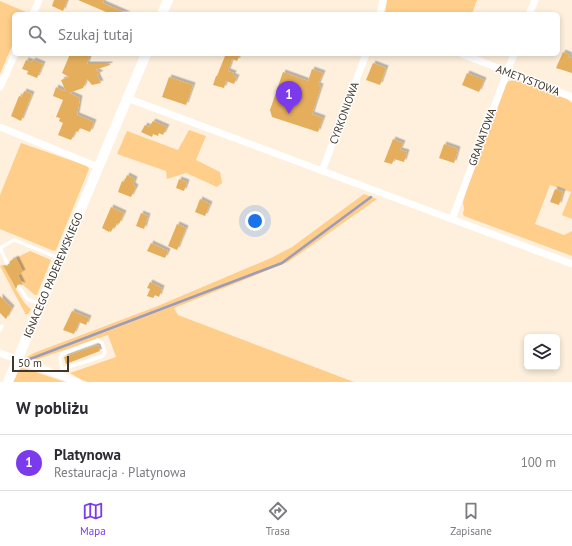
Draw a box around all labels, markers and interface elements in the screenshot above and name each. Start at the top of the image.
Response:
search box [12,12,560,56]
icon: search [26,23,48,45]
text: Szukaj tutaj [58,25,133,44]
street label: AMETYSTOWA [494,61,562,99]
street label: CYRKONIOWA [326,79,362,146]
pin: 1 [276,81,302,114]
street label: GRANATOWA [465,106,499,168]
street label: IGNACEGO PADEREWSKIEGO [20,210,86,340]
your location [245,211,265,231]
map controls [524,334,560,370]
button: layers [524,334,560,370]
scale bar [12,354,69,373]
text: 50 m [18,356,42,370]
text: W pobliżu [16,397,88,419]
text: Platynowa [54,445,121,464]
text: 1 [25,454,33,471]
text: 100 m [521,454,556,471]
text: Restauracja · Platynowa [54,464,186,481]
tab: Mapa [80,500,106,538]
tab: Trasa [266,500,290,538]
tab: Zapisane [450,500,492,538]

